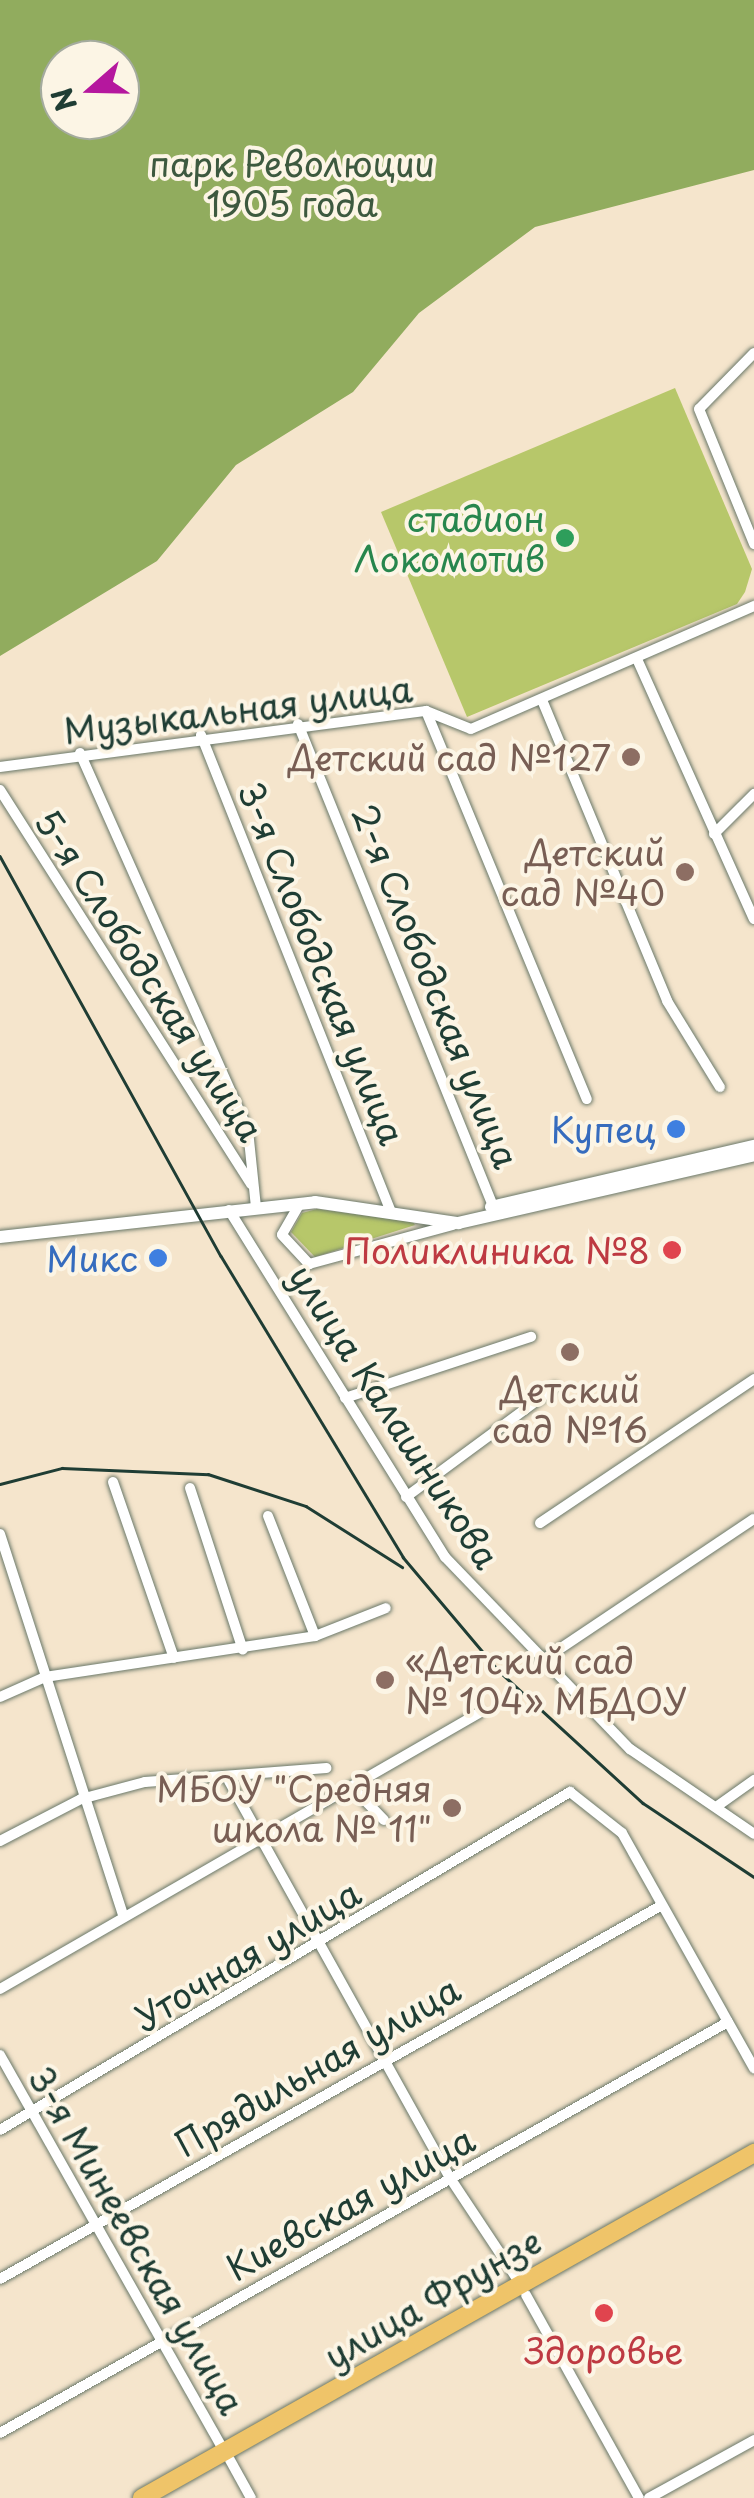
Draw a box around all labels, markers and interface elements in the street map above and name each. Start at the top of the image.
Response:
north arrow [40,40,140,140]
text: N [39,82,87,118]
park label: парк Революции 1905 года [149,142,435,224]
place label: стадион Локомотив [354,497,545,579]
marker: стадион Локомотив [554,527,576,549]
street label: Музыкальная улица [60,667,416,751]
place label: Детский сад №127 [286,736,611,778]
marker: Детский сад №127 [620,746,642,768]
street label: 3-я Слободская улица [229,774,415,1152]
street label: 2-я Слободская улица [343,797,529,1175]
street label: 5-я Слободская улица [26,800,274,1150]
place label: Детский сад №40 [501,831,665,913]
marker: Детский сад №40 [674,861,696,883]
place label: Купец [551,1108,656,1150]
marker: Купец [665,1118,687,1140]
place label: Поликлиника №8 [344,1229,650,1271]
place label: Микс [46,1237,138,1279]
marker: Поликлиника №8 [659,1237,685,1263]
marker: Микс [147,1247,169,1269]
street label: улица Калашникова [281,1256,509,1576]
marker: Детский сад №16 [559,1341,581,1363]
place label: Детский сад №16 [492,1368,648,1450]
place label: «Детский сад № 104» МБДОУ [405,1639,688,1721]
marker: «Детский сад № 104» МБДОУ [374,1669,396,1691]
place label: МБОУ "Средняя школа № 11" [153,1767,432,1849]
marker: МБОУ "Средняя школа № 11" [441,1797,463,1819]
street label: Уточная улица [126,1871,368,2039]
street label: Прядильная улица [166,1967,468,2165]
street label: 3-я Минеевская улица [19,2057,255,2423]
street label: Киевская улица [218,2117,482,2289]
street label: улица Фрунзе [316,2219,548,2377]
marker: Здоровье [593,2302,615,2324]
place label: Здоровье [525,2329,683,2371]

